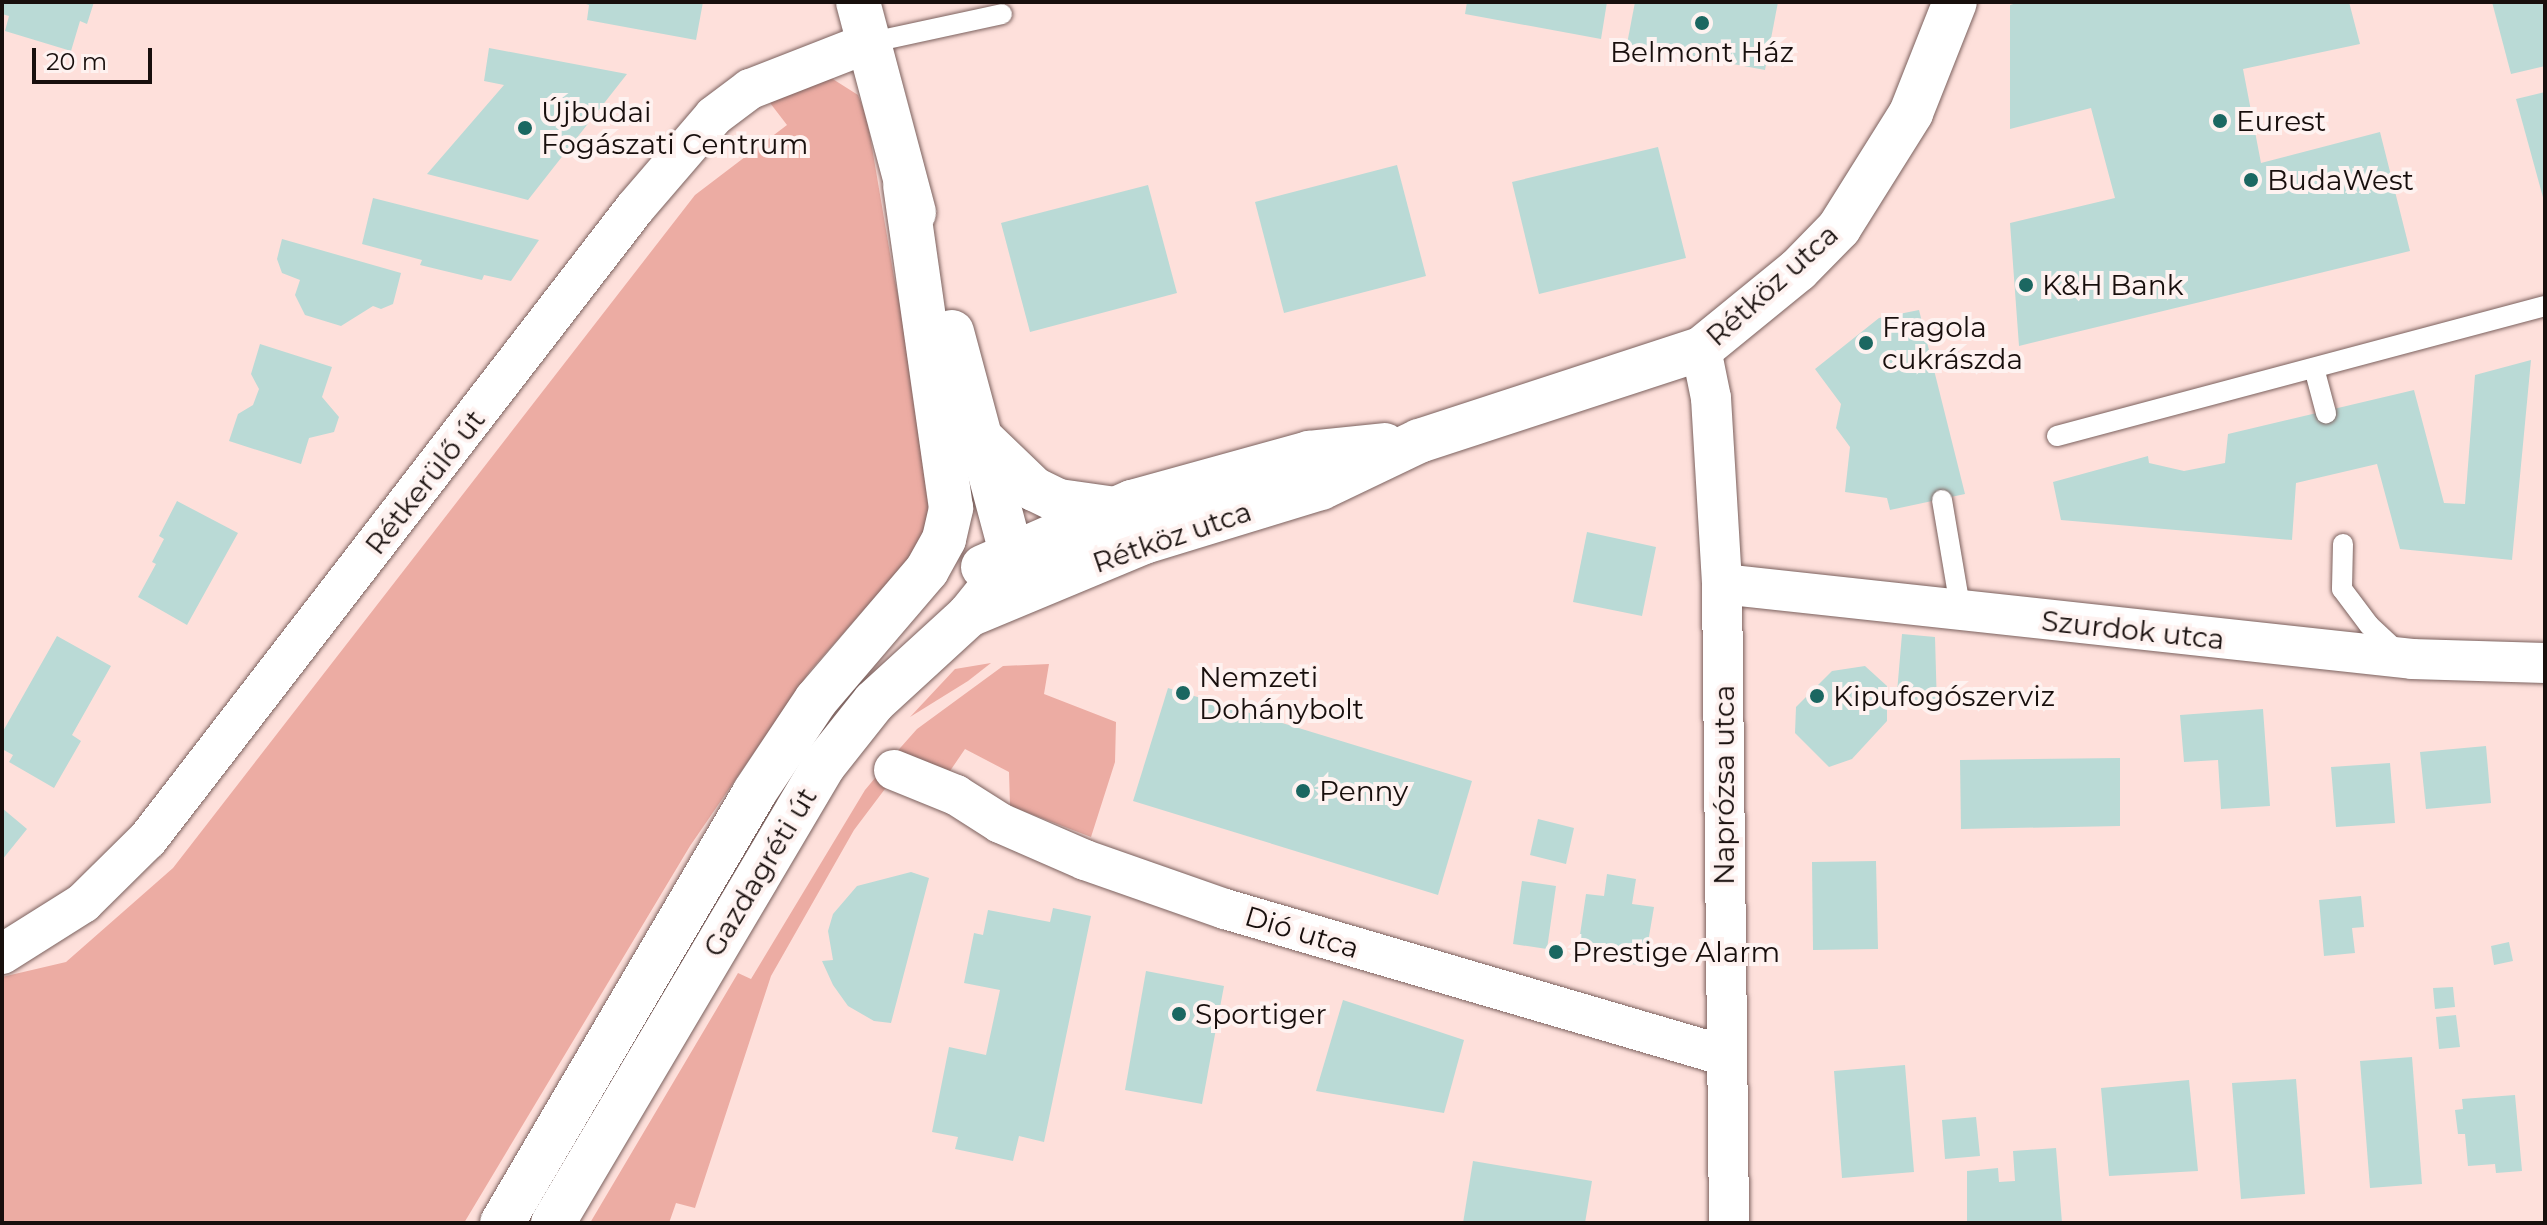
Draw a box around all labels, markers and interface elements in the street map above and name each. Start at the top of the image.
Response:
marker: Belmont Ház [1693,14,1711,32]
scale bar [36,32,156,82]
place label: Belmont Ház [1610,35,1794,69]
text: 20 m [46,47,107,76]
place label: Újbudai Fogászati Centrum [541,95,808,161]
place label: Eurest [2236,104,2326,138]
marker: Eurest [2211,112,2229,130]
marker: Újbudai Fogászati Centrum [516,119,534,137]
place label: BudaWest [2267,163,2414,197]
marker: BudaWest [2242,171,2260,189]
street label: Rétköz utca [1699,217,1845,353]
place label: K&H Bank [2042,268,2183,302]
marker: K&H Bank [2017,276,2035,294]
place label: Fragola cukrászda [1882,310,2023,376]
marker: Fragola cukrászda [1857,334,1875,352]
street label: Rétkerülő út [358,403,492,561]
street label: Rétköz utca [1088,494,1256,580]
street label: Szurdok utca [2040,604,2226,656]
place label: Nemzeti Dohánybolt [1199,660,1364,726]
place label: Kipufogószerviz [1833,679,2055,713]
marker: Nemzeti Dohánybolt [1174,684,1192,702]
street label: Naprózsa utca [1707,685,1741,885]
marker: Kipufogószerviz [1808,687,1826,705]
place label: Penny [1319,774,1408,808]
street label: Gazdagréti út [696,781,824,963]
marker: Penny [1294,782,1312,800]
street label: Dió utca [1241,899,1363,965]
place label: Prestige Alarm [1572,935,1780,969]
marker: Prestige Alarm [1547,943,1565,961]
place label: Sportiger [1195,997,1327,1031]
marker: Sportiger [1170,1005,1188,1023]

